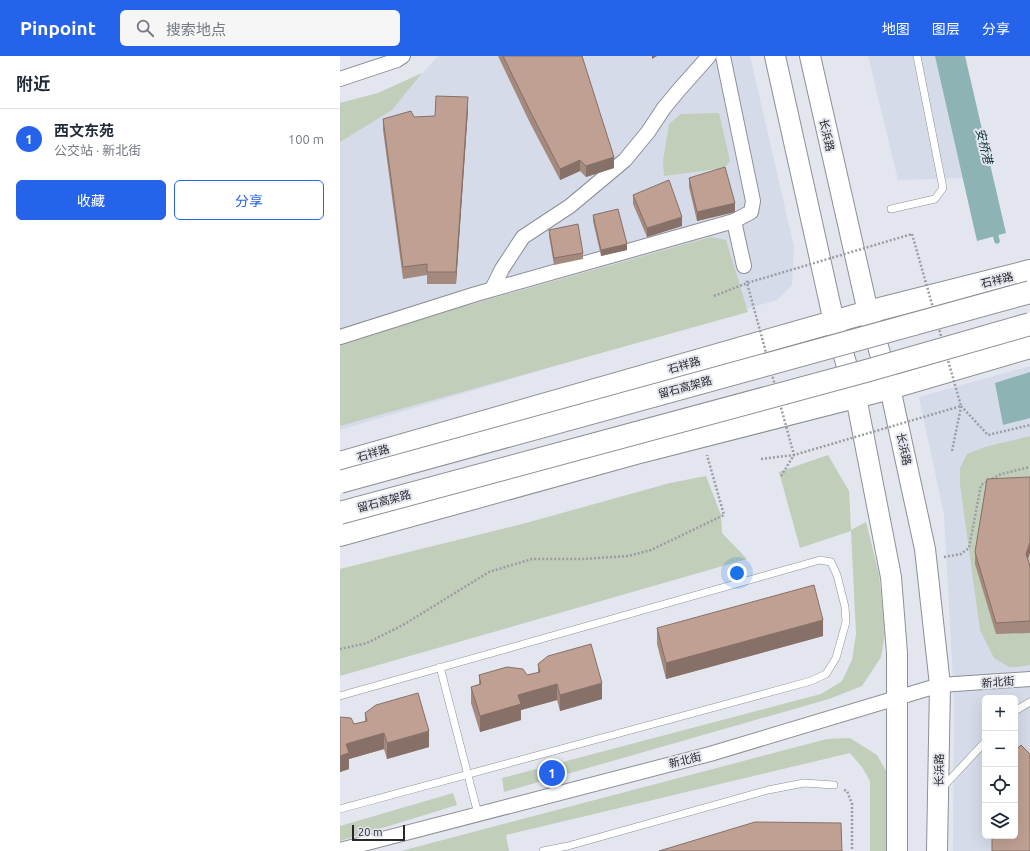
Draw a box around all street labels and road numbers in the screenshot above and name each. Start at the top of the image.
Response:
street label: 长浜路 [817,118,837,152]
street label: 石祥路 [980,270,1014,290]
street label: 石祥路 [666,355,702,375]
street label: 留石高架路 [657,374,713,400]
street label: 长浜路 [895,432,913,466]
street label: 石祥路 [355,443,391,463]
street label: 留石高架路 [356,488,412,514]
street label: 新北街 [981,675,1015,689]
street label: 新北街 [668,750,702,770]
street label: 长浜路 [933,753,945,787]

